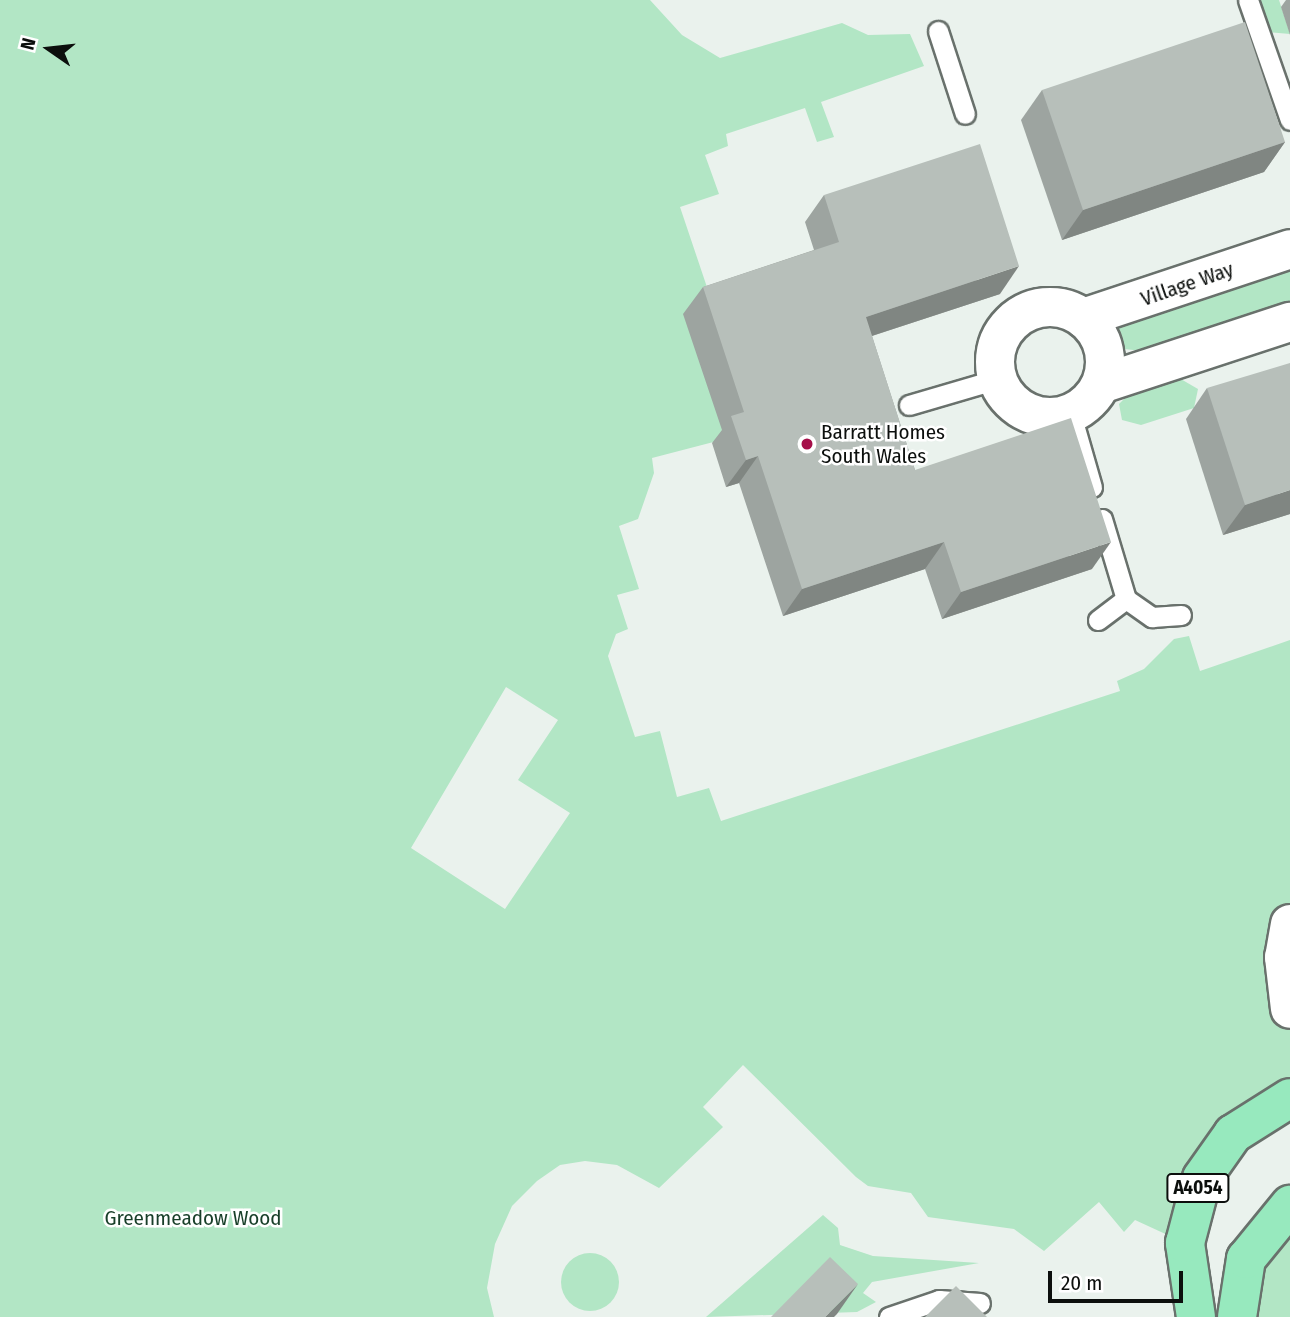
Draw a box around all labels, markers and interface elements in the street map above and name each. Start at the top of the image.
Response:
north arrow [14,14,84,84]
text: N [16,35,41,52]
street label: Village Way [1137,256,1237,312]
place label: Barratt Homes South Wales [821,419,945,469]
marker: Barratt Homes South Wales [799,436,815,452]
road number: A4054 [1165,1172,1231,1204]
park label: Greenmeadow Wood [104,1205,282,1231]
scale bar [1052,1258,1187,1302]
text: 20 m [1061,1270,1102,1296]

